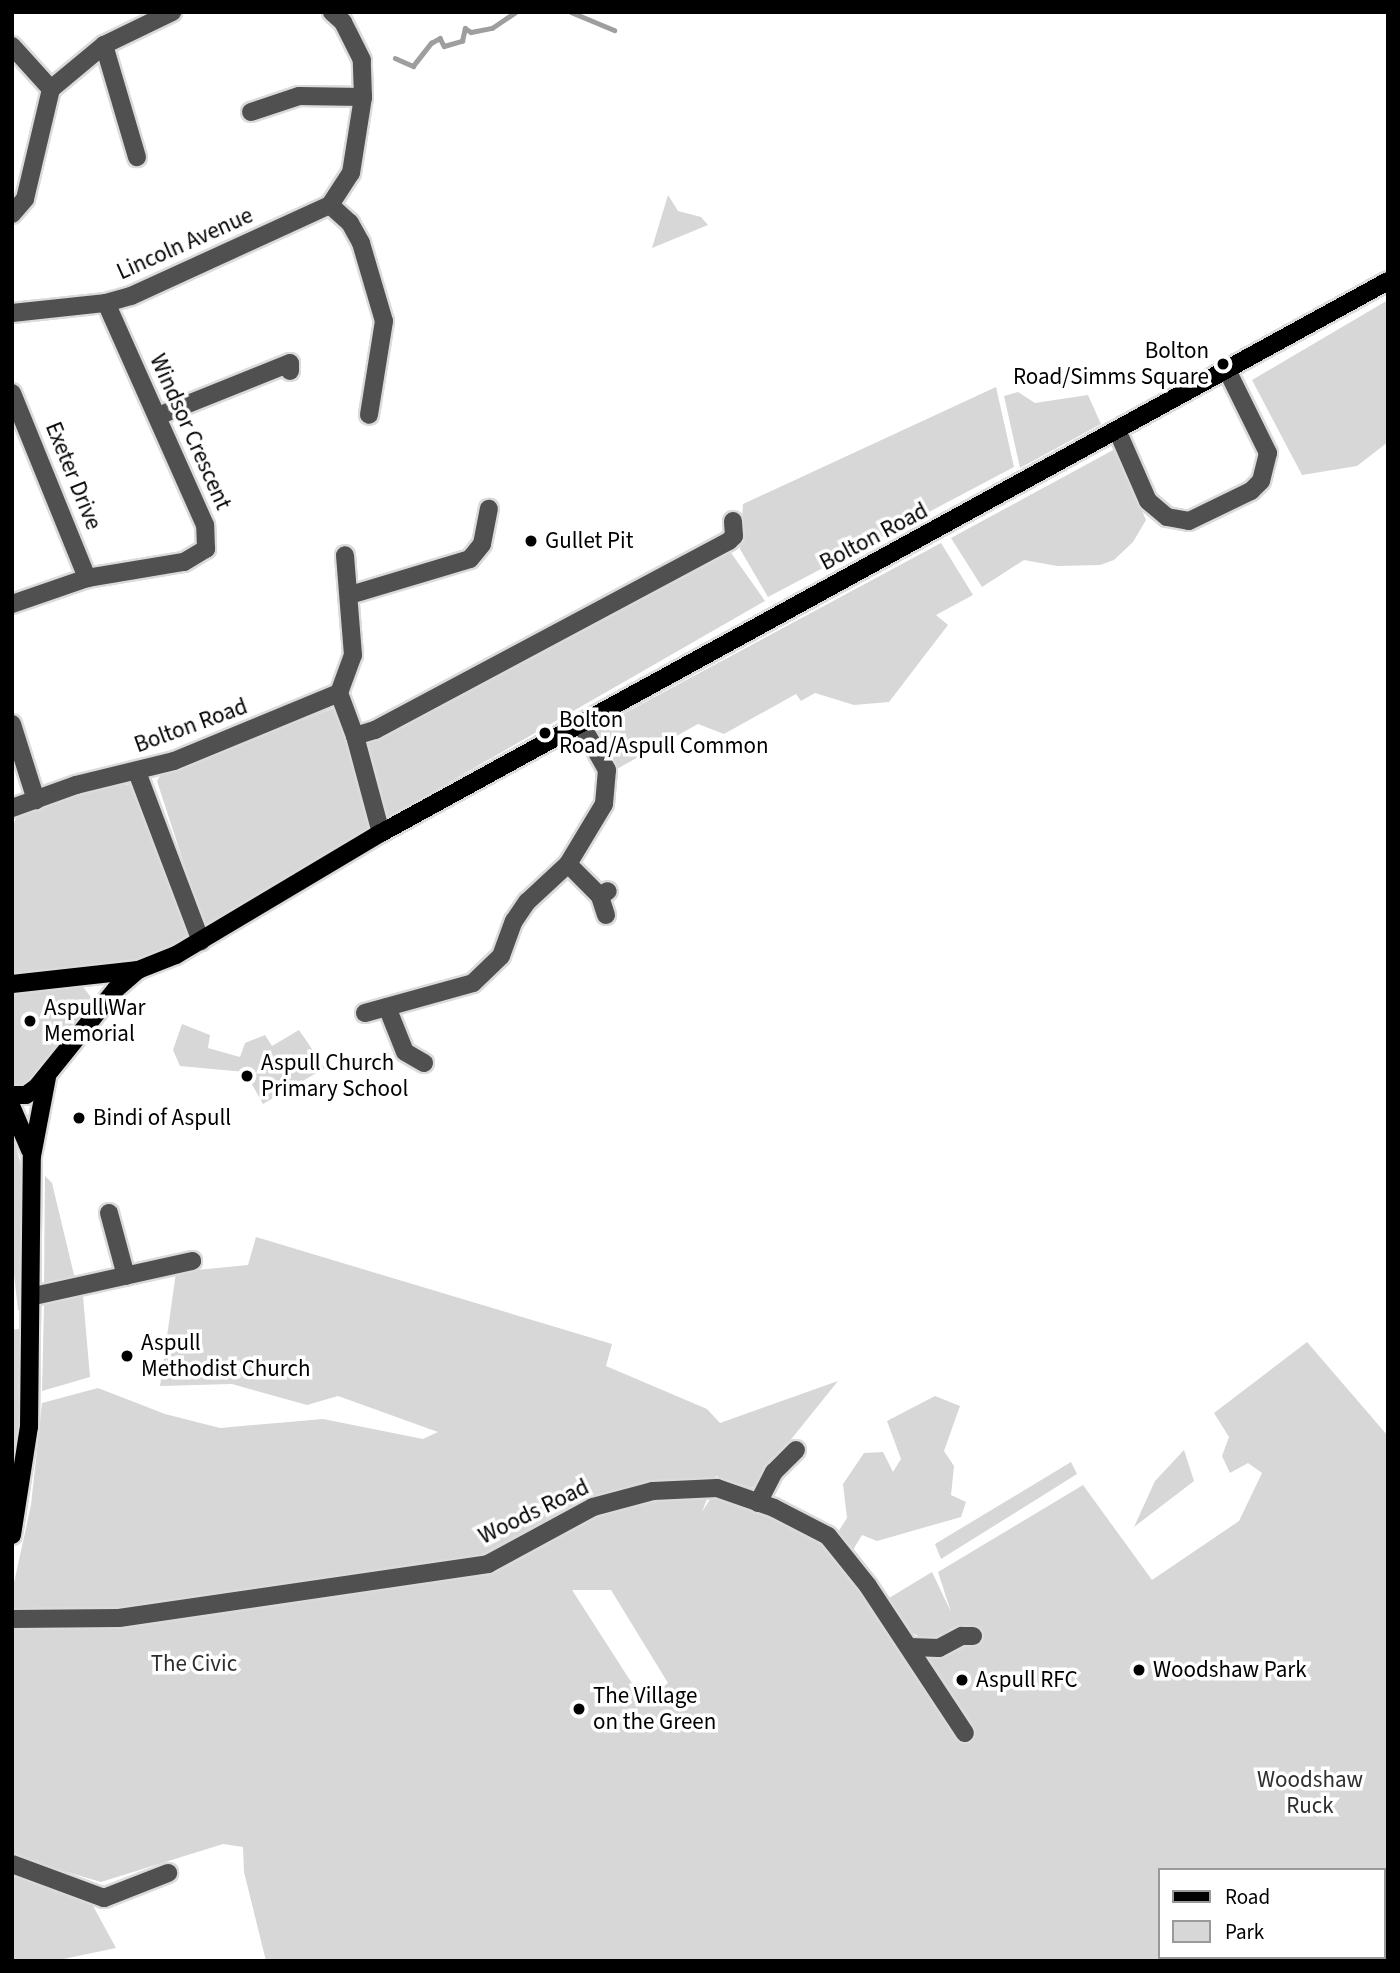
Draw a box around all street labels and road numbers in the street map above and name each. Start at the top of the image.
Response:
street label: Lincoln Avenue [113,202,257,286]
street label: Windsor Crescent [143,350,237,514]
street label: Exeter Drive [39,418,107,534]
street label: Bolton Road [815,497,933,577]
street label: Bolton Road [131,693,251,759]
street label: Woods Road [474,1473,594,1551]

